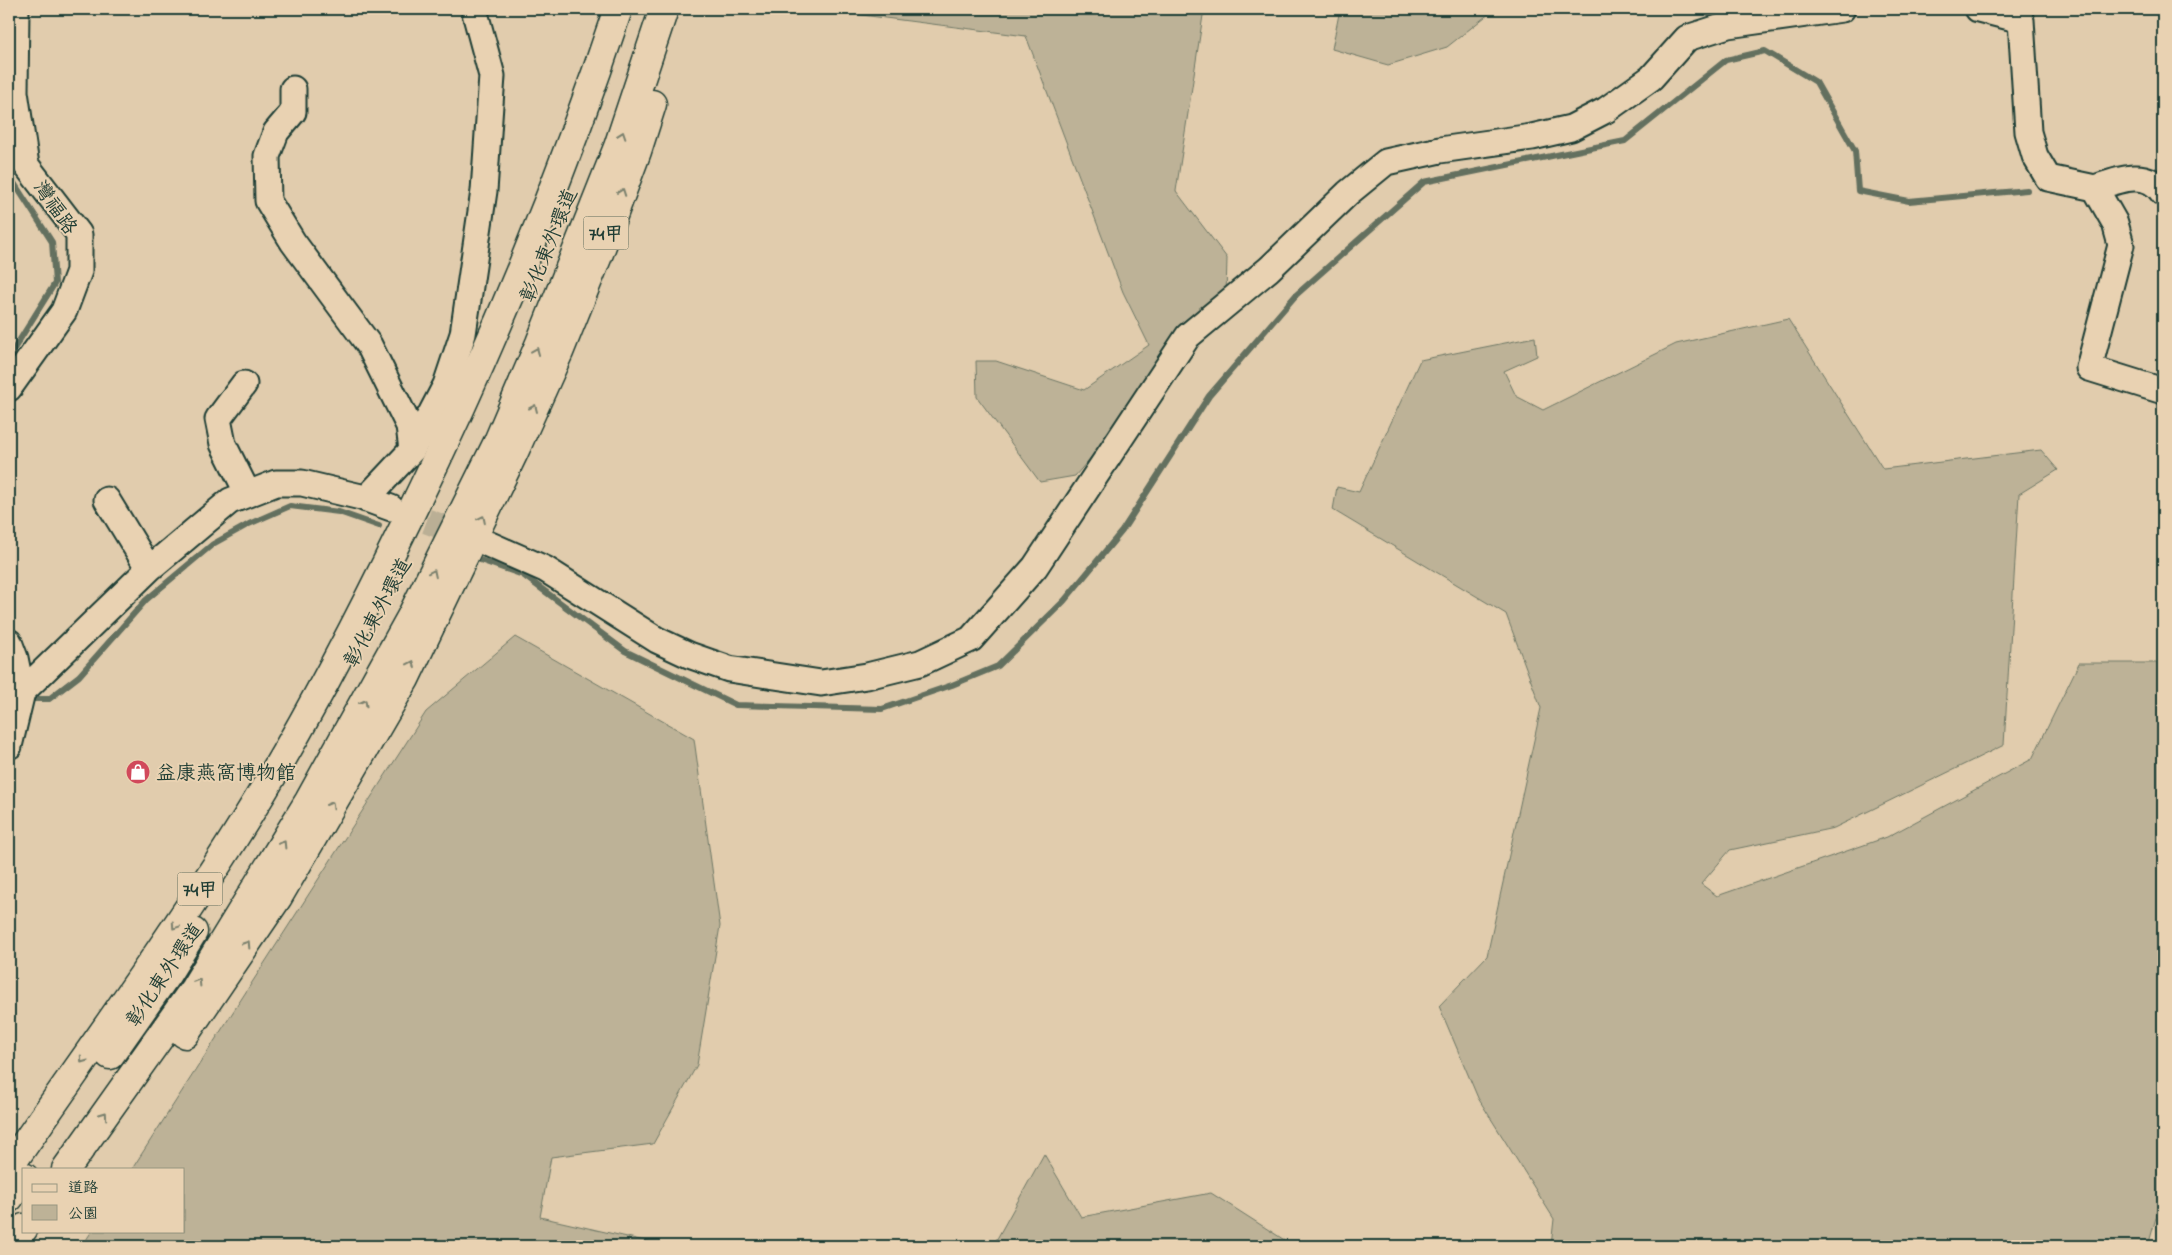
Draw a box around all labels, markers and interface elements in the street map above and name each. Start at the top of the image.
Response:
one-way arrow [616,131,626,139]
street label: 灣福路 [25,176,84,242]
street label: 彰化東外環道 [514,185,586,307]
one-way arrow [616,188,626,197]
road number: 74甲 [584,217,628,250]
one-way arrow [530,347,541,356]
one-way arrow [528,404,539,413]
one-way arrow [476,515,486,524]
street label: 彰化東外環道 [338,553,420,673]
one-way arrow [427,570,437,579]
one-way arrow [406,660,417,669]
one-way arrow [358,699,368,708]
shop icon: 益康燕窩博物館 [125,759,151,785]
place label: 益康燕窩博物館 [156,760,296,789]
one-way arrow [325,801,335,810]
one-way arrow [277,840,287,849]
road number: 74甲 [178,872,222,906]
street label: 彰化東外環道 [120,918,212,1033]
one-way arrow [172,921,182,930]
one-way arrow [241,940,250,949]
one-way arrow [192,979,201,988]
one-way arrow [80,1054,89,1063]
one-way arrow [98,1111,107,1121]
legend [22,1168,185,1232]
text: 道路 [68,1177,98,1199]
text: 公園 [68,1203,98,1225]

